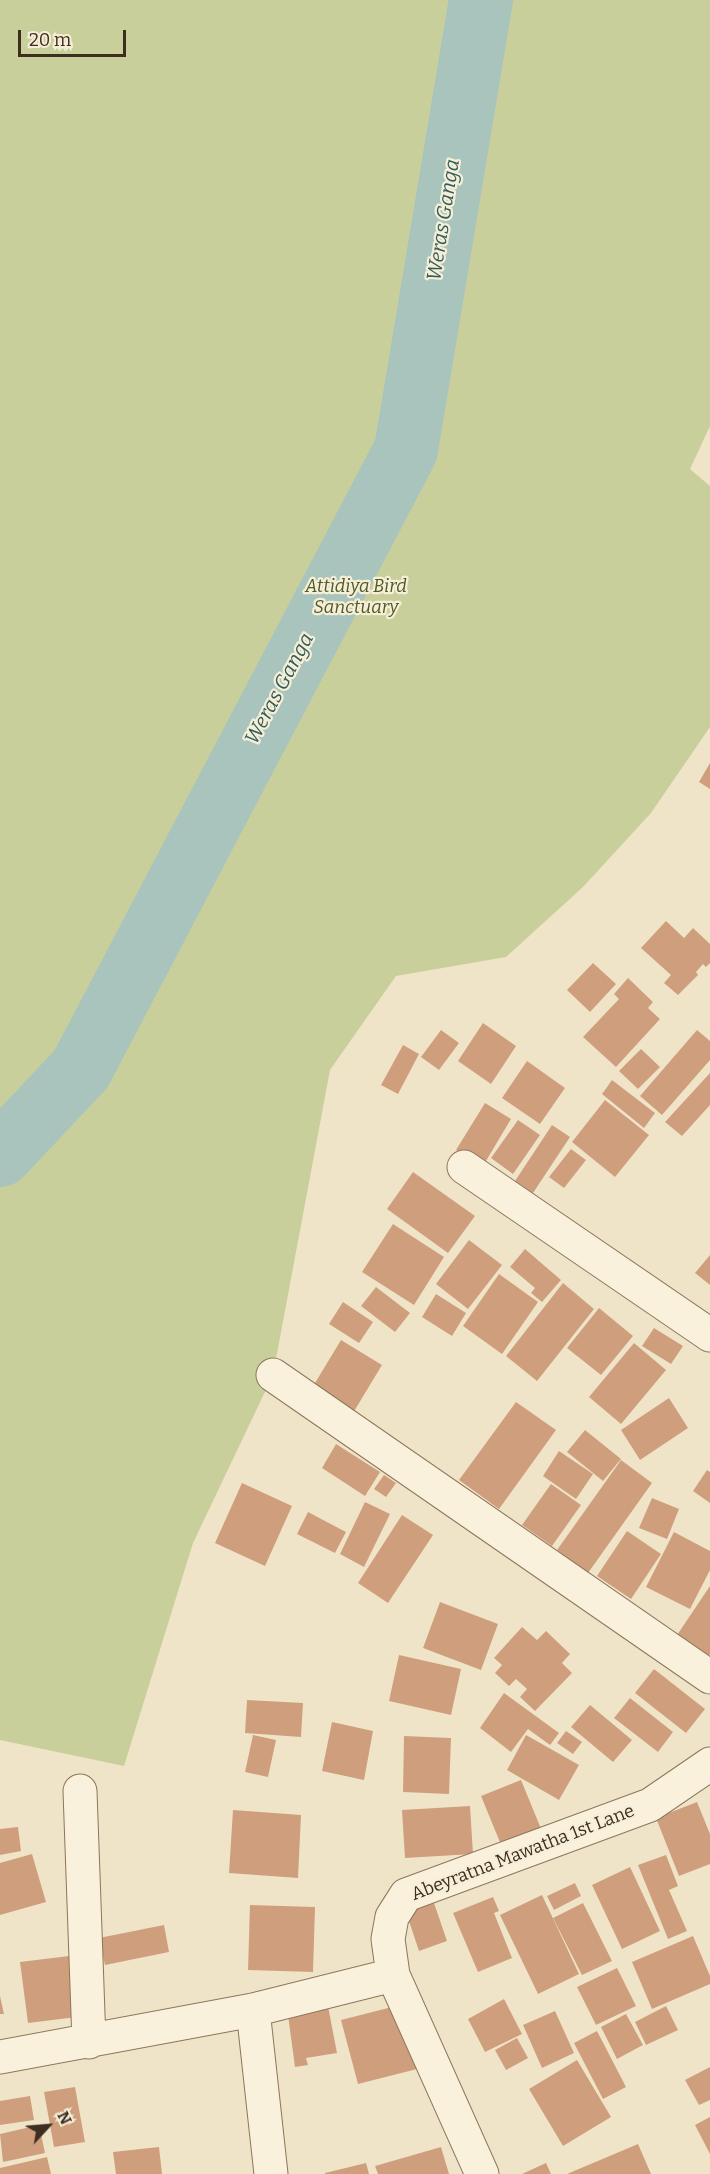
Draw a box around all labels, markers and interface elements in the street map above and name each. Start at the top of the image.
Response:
scale bar [21,18,129,56]
text: 20 m [29,29,71,51]
water label: Weras Ganga [423,158,465,282]
park label: Attidiya Bird Sanctuary [305,576,407,618]
water label: Weras Ganga [241,629,319,749]
street label: Abeyratna Mawatha 1st Lane [408,1800,638,1906]
north arrow [18,2096,78,2156]
text: N [53,2108,76,2128]

